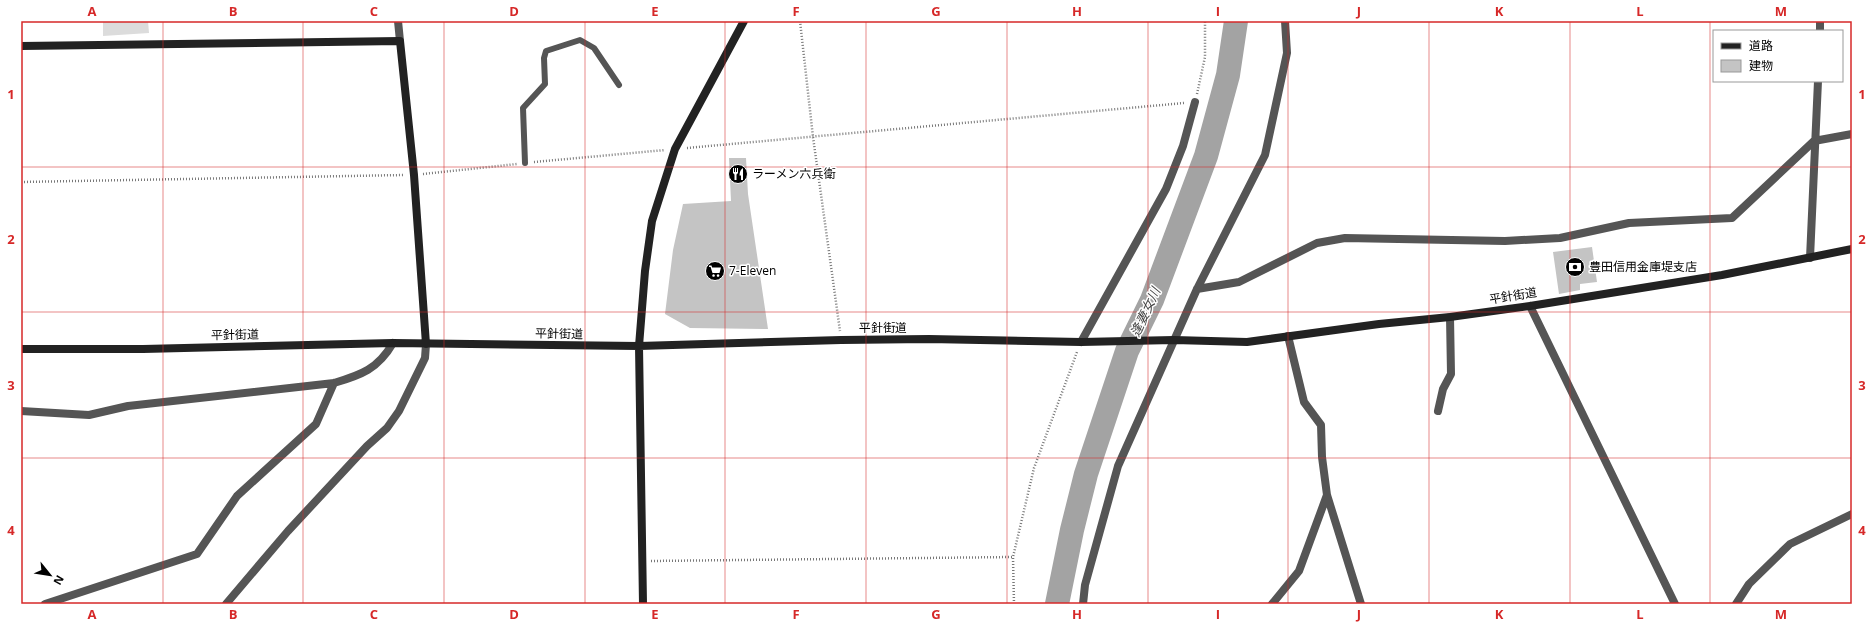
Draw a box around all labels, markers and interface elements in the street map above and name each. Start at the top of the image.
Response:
text: A [88,2,97,20]
text: B [229,2,238,20]
text: C [370,2,378,20]
text: D [509,2,519,20]
text: E [651,2,659,20]
text: F [792,2,800,20]
text: G [931,2,941,20]
text: H [1072,2,1082,20]
text: I [1216,2,1220,20]
text: J [1356,2,1361,20]
text: K [1495,2,1504,20]
text: L [1636,2,1644,20]
text: M [1775,2,1787,20]
legend [1713,30,1843,82]
text: 道路 [1749,37,1773,54]
text: 建物 [1749,57,1773,74]
text: 1 [7,85,15,103]
text: 1 [1858,85,1866,103]
restaurant icon: ラーメン六兵衛 [727,163,749,185]
place label: ラーメン六兵衛 [752,165,836,182]
text: 2 [7,230,15,248]
text: 2 [1858,230,1866,248]
bank icon: 豊田信用金庫堤支店 [1564,256,1586,278]
place label: 豊田信用金庫堤支店 [1589,258,1697,275]
supermarket icon: 7-Eleven [704,260,726,282]
place label: 7-Eleven [729,262,776,279]
water label: 逢妻女川 [1126,283,1165,339]
street label: 平針街道 [1488,283,1538,308]
street label: 平針街道 [859,319,907,336]
street label: 平針街道 [535,325,583,342]
street label: 平針街道 [211,326,259,343]
text: 3 [7,376,15,394]
text: 3 [1858,376,1866,394]
text: 4 [7,521,15,539]
text: 4 [1858,521,1866,539]
north arrow [30,555,70,595]
text: N [50,573,68,588]
text: A [88,605,97,623]
text: B [229,605,238,623]
text: C [370,605,378,623]
text: D [509,605,519,623]
text: E [651,605,659,623]
text: F [792,605,800,623]
text: G [931,605,941,623]
text: H [1072,605,1082,623]
text: I [1216,605,1220,623]
text: J [1356,605,1361,623]
text: K [1495,605,1504,623]
text: L [1636,605,1644,623]
text: M [1775,605,1787,623]

